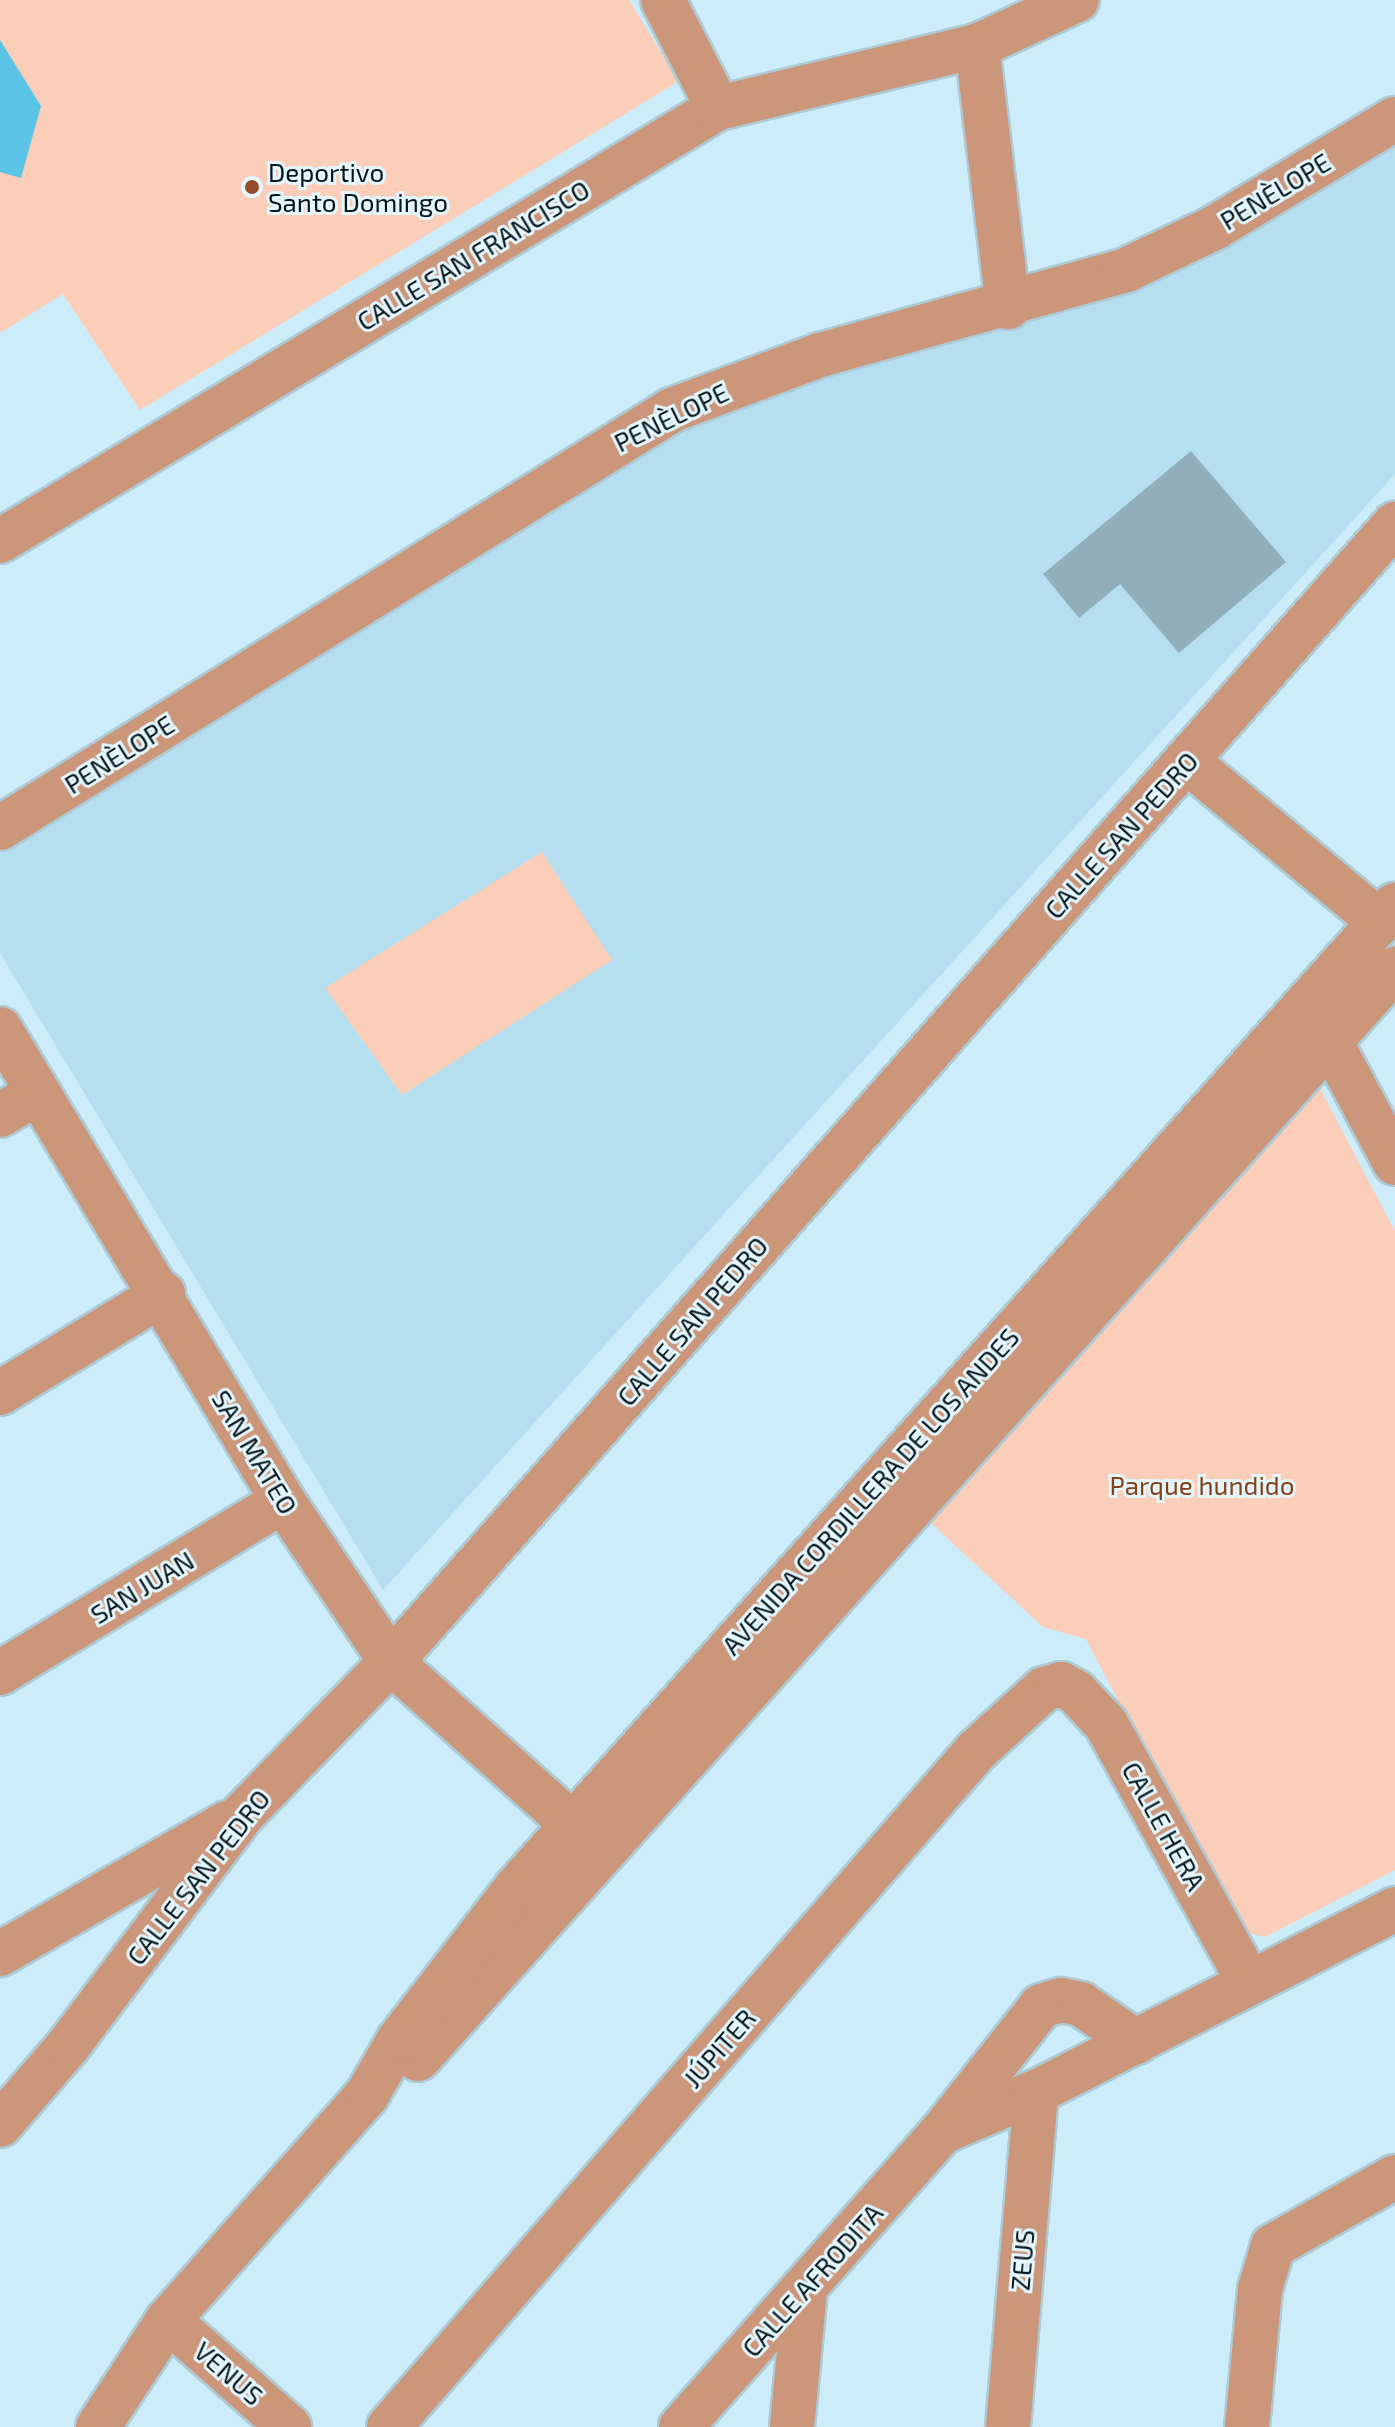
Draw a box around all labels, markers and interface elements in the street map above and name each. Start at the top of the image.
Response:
street label: PENÈLOPE [1214,146,1336,236]
place label: Deportivo Santo Domingo [268,156,448,218]
street label: CALLE SAN FRANCISCO [351,173,595,337]
marker: Deportivo Santo Domingo [243,178,261,196]
street label: PENÈLOPE [609,376,733,458]
street label: PENÈLOPE [59,708,179,800]
street label: CALLE SAN PEDRO [1038,745,1204,925]
street label: CALLE SAN PEDRO [610,1230,774,1412]
street label: AVENIDA CORDILLERA DE LOS ANDES [714,1321,1026,1661]
street label: SAN MATEO [206,1384,304,1520]
park label: Parque hundido [1109,1469,1295,1501]
street label: SAN JUAN [84,1544,200,1630]
street label: CALLE HERA [1116,1756,1212,1896]
street label: CALLE SAN PEDRO [120,1783,276,1971]
street label: JÚPITER [676,2002,762,2094]
street label: CALLE AFRODITA [735,2197,889,2363]
street label: ZEUS [1004,2228,1040,2292]
street label: VENUS [188,2335,270,2411]

